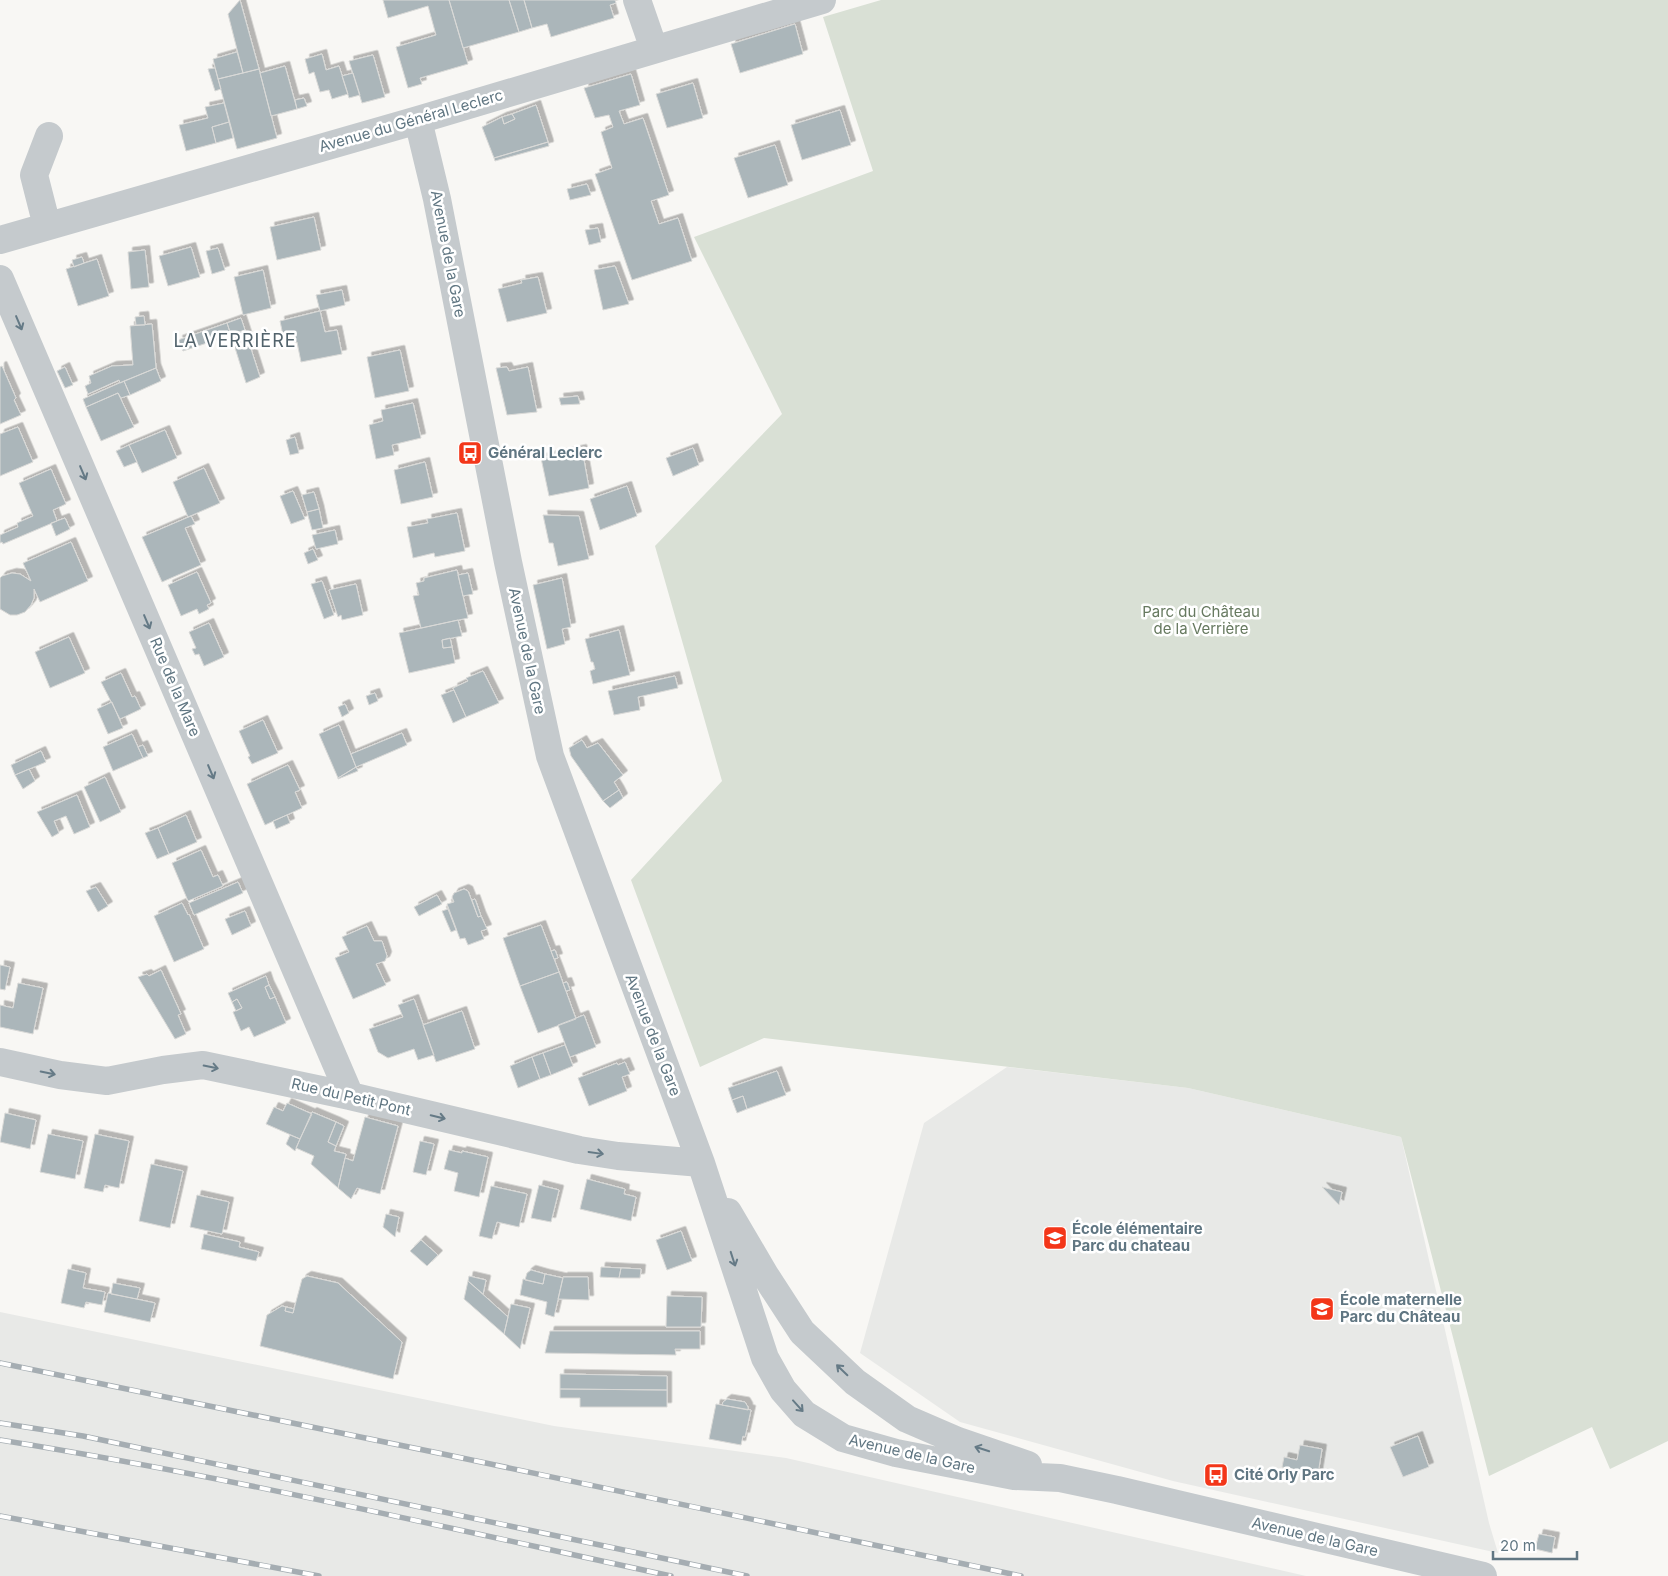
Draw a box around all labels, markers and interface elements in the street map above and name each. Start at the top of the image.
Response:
street label: Avenue du Général Leclerc [317,85,505,156]
street label: Avenue de la Gare [427,189,470,319]
one-way arrow [15,315,25,330]
district label: LA VERRIÈRE [173,329,297,351]
bus stop icon: Général Leclerc [457,440,483,466]
place label: Général Leclerc [488,443,603,462]
one-way arrow [79,465,88,480]
street label: Avenue de la Gare [505,586,550,716]
park label: Parc du Château de la Verrière [1142,602,1260,638]
one-way arrow [143,614,152,629]
street label: Rue de la Mare [146,634,205,739]
one-way arrow [206,764,216,779]
street label: Avenue de la Gare [621,971,685,1098]
one-way arrow [203,1063,219,1072]
one-way arrow [39,1069,55,1078]
street label: Rue du Petit Pont [290,1074,413,1120]
one-way arrow [430,1113,446,1122]
one-way arrow [588,1148,604,1158]
place label: École élémentaire Parc du chateau [1072,1219,1203,1255]
school or university icon: École élémentaire Parc du chateau [1042,1225,1068,1251]
one-way arrow [728,1251,738,1267]
place label: École maternelle Parc du Château [1340,1290,1462,1326]
school or university icon: École maternelle Parc du Château [1309,1296,1335,1322]
one-way arrow [836,1364,848,1376]
one-way arrow [792,1400,803,1413]
street label: Avenue de la Gare [847,1430,977,1477]
one-way arrow [974,1443,990,1453]
bus stop icon: Cité Orly Parc [1203,1462,1229,1488]
place label: Cité Orly Parc [1234,1465,1335,1484]
street label: Avenue de la Gare [1250,1513,1380,1560]
scale bar [1493,1528,1577,1560]
text: 20 m [1500,1536,1536,1555]

